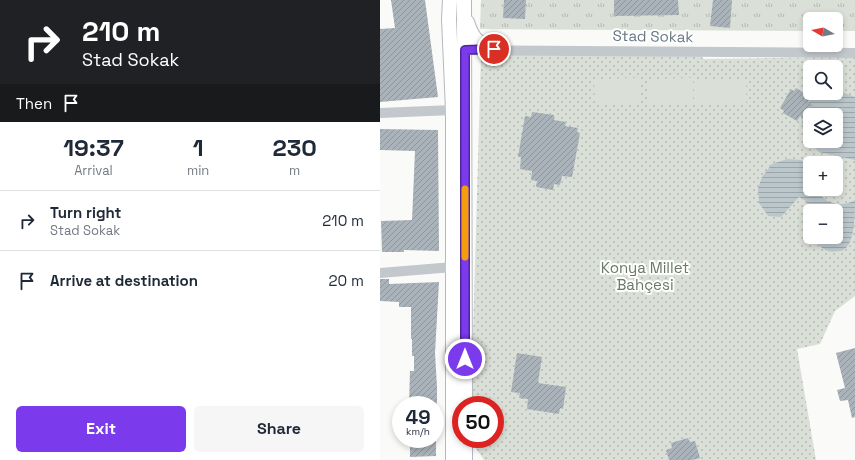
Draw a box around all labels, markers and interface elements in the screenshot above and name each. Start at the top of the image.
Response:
north arrow [803,12,843,52]
map controls [803,12,843,244]
text: 210 m [82,13,160,49]
icon: right [16,16,68,68]
street label: Stad Sokak [612,26,694,46]
pin [477,32,511,66]
icon: arrive [483,38,505,60]
text: Stad Sokak [82,48,179,71]
button: search [803,60,843,100]
icon: arrive [60,92,82,114]
text: Then [16,94,52,113]
button: layers [803,108,843,148]
text: 19:37 [63,132,124,163]
text: 1 [193,132,204,163]
text: 230 [272,132,317,163]
button: + [803,156,843,196]
text: Arrival [74,162,113,179]
text: min [187,162,209,179]
text: m [289,162,300,179]
text: Turn right [50,203,121,222]
button: − [803,204,843,244]
icon: right [16,210,38,232]
text: 210 m [322,211,364,230]
text: Stad Sokak [50,222,120,239]
park label: Konya Millet Bahçesi [601,258,689,294]
icon: arrive [16,270,38,292]
text: Arrive at destination [50,271,198,290]
text: 20 m [329,271,364,290]
position arrow [444,338,486,380]
speed limit sign: 50 [452,396,504,448]
text: 49 [405,404,431,430]
button: Exit [16,406,186,452]
button: Share [194,406,364,452]
text: km/h [406,425,430,438]

